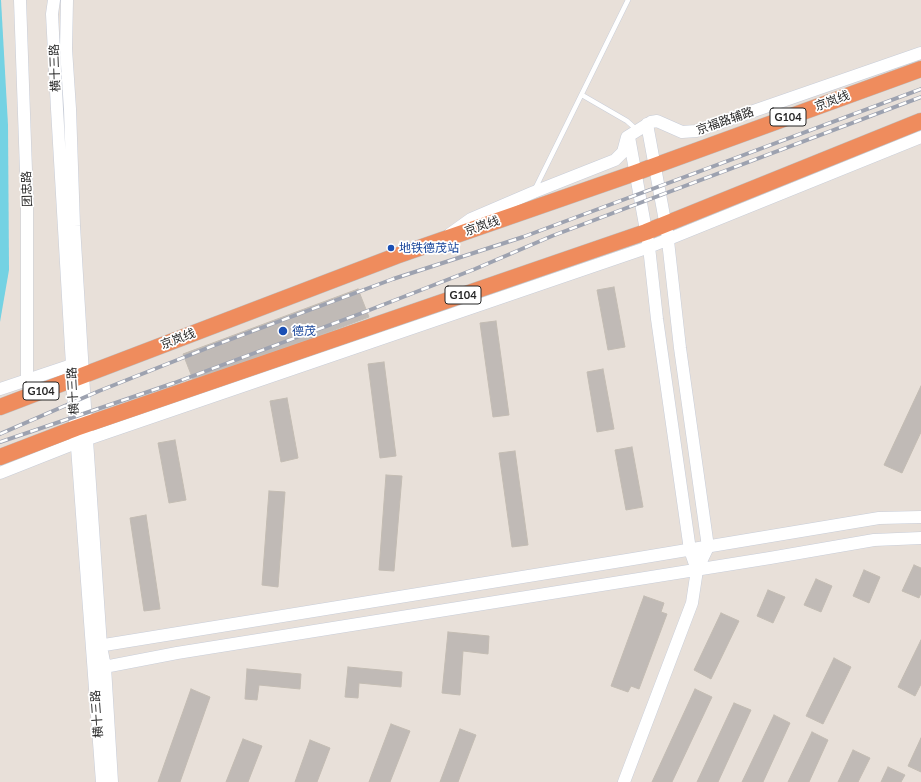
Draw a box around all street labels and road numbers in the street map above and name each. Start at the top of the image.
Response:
street label: 横十三路 [47,44,63,92]
street label: 京岚线 [813,88,851,114]
street label: 京福路辅路 [694,104,756,138]
road number: G104 [770,108,806,126]
street label: 团忠路 [19,171,35,207]
street label: 京岚线 [463,213,501,239]
road number: G104 [445,286,481,304]
street label: 京岚线 [159,326,197,352]
street label: 横十三路 [65,367,81,415]
road number: G104 [23,382,59,400]
street label: 横十三路 [88,690,106,738]

